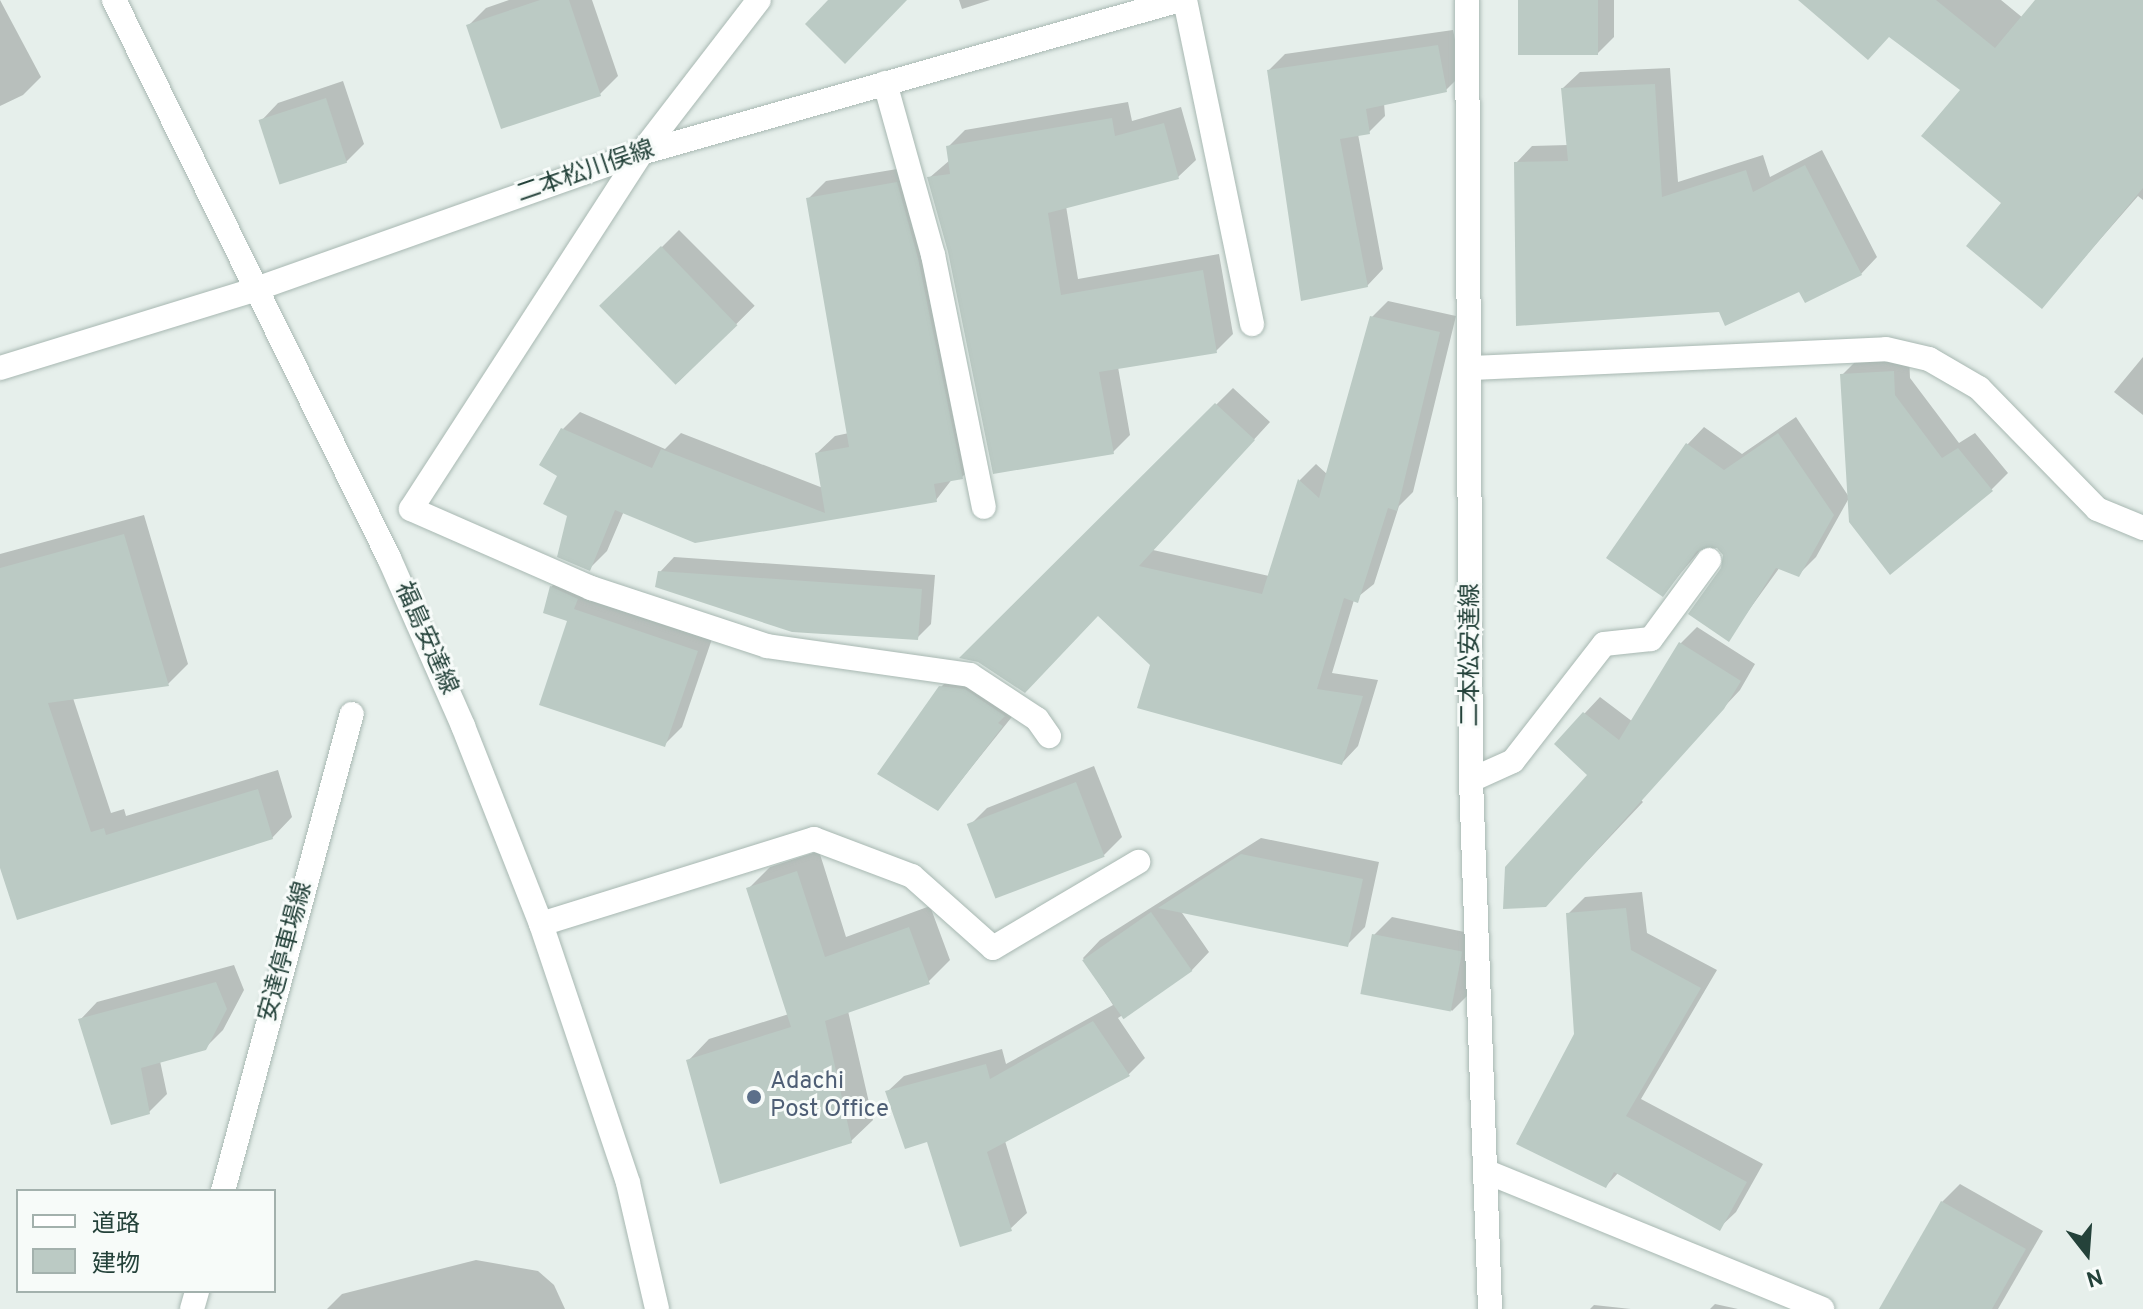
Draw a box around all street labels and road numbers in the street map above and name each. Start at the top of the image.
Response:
street label: 二本松川俣線 [513,136,659,210]
street label: 福島安達線 [387,578,463,700]
street label: 二本松安達線 [1458,583,1486,727]
street label: 安達停車場線 [254,879,320,1025]

